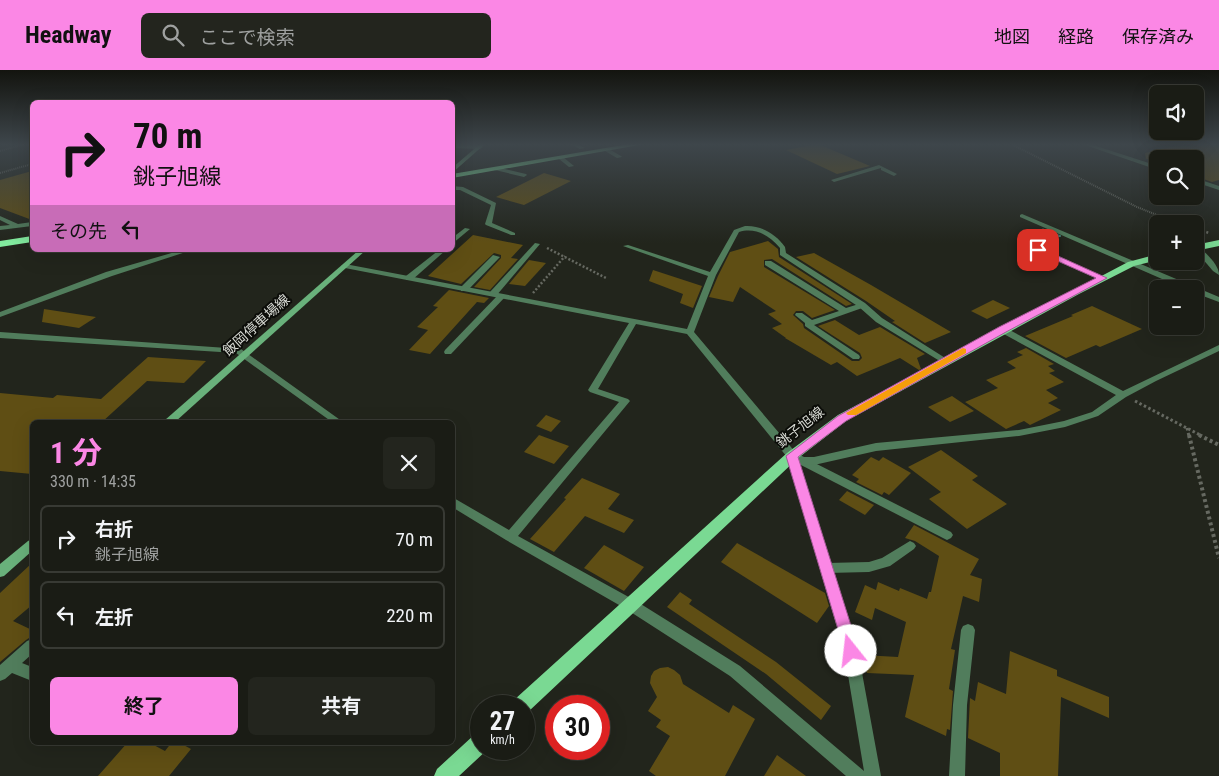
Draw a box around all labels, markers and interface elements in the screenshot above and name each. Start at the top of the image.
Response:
search box [141,13,491,58]
text: Headway [25,21,111,49]
icon: search [159,21,187,49]
text: ここで検索 [199,26,294,49]
text: 地図 [994,26,1030,47]
text: 経路 [1058,26,1094,47]
text: 保存済み [1122,26,1194,47]
map controls [1149,85,1204,335]
button: sound [1149,85,1204,140]
text: 70 m [133,116,202,157]
icon: right [50,120,115,185]
button: search [1149,150,1204,205]
text: 銚子旭線 [133,164,221,189]
icon: left [117,215,145,243]
button: + [1149,215,1204,270]
text: その先 [50,220,107,243]
pin [1017,229,1059,271]
icon: arrive [1024,236,1052,264]
button: − [1149,280,1204,335]
street label: 飯岡停車場線 [219,291,293,359]
street label: 銚子旭線 [773,403,827,451]
text: 1 分 [50,435,102,470]
button: close [383,437,435,489]
text: 330 m · 14:35 [50,472,136,491]
text: 右折 [95,518,133,541]
icon: right [52,525,80,553]
text: 70 m [396,528,433,551]
text: 銚子旭線 [95,545,159,564]
icon: left [52,601,80,629]
text: 220 m [386,604,433,627]
text: 左折 [95,606,133,629]
position arrow [824,624,876,676]
button: 終了 [50,677,238,735]
button: 共有 [248,677,435,735]
speed limit sign: 30 [545,695,610,760]
text: 27 [490,707,515,736]
text: km/h [490,733,515,747]

